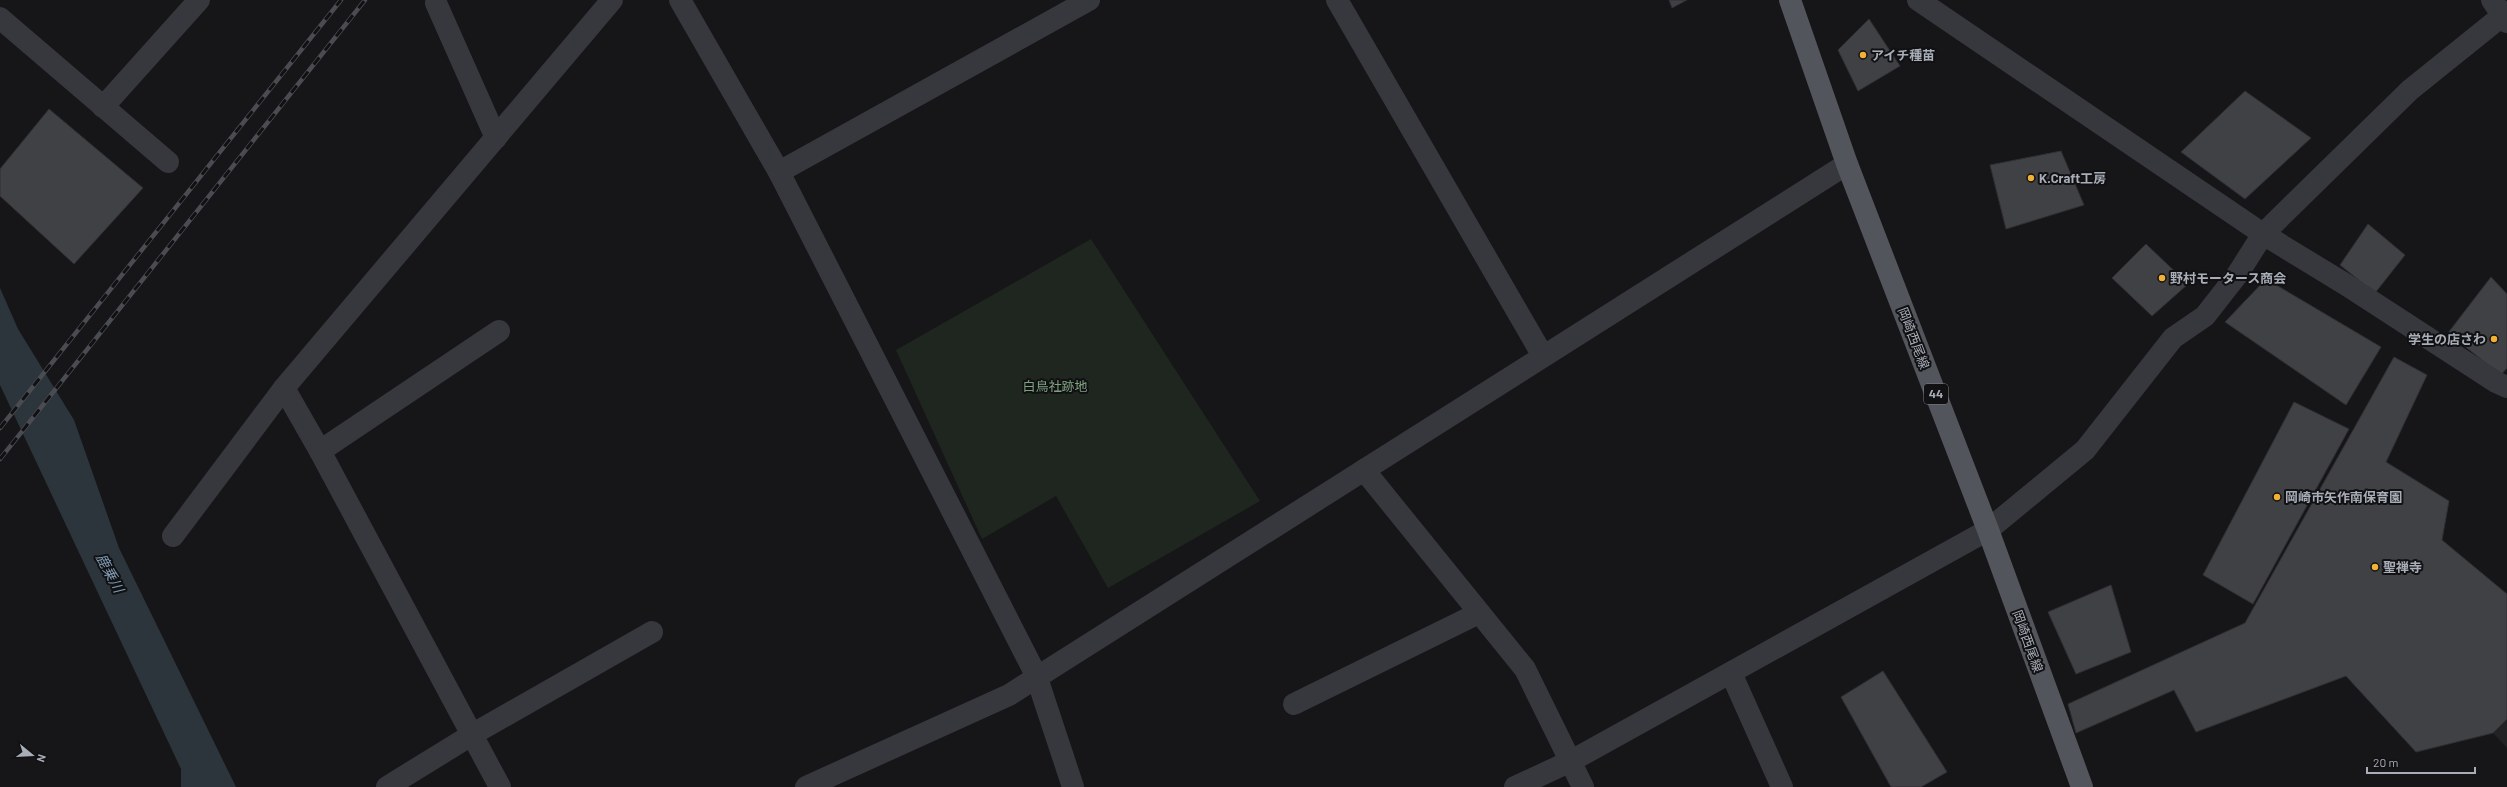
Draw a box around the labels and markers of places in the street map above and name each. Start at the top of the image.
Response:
place label: アイチ種苗 [1871,47,1935,63]
marker: アイチ種苗 [1858,50,1868,60]
place label: K.Craft工房 [2039,170,2106,186]
marker: K.Craft工房 [2026,173,2036,183]
place label: 野村モータース商会 [2170,270,2286,286]
marker: 野村モータース商会 [2157,273,2167,283]
place label: 学生の店さわ [2408,331,2486,347]
marker: 学生の店さわ [2489,334,2499,344]
place label: 岡崎市矢作南保育園 [2285,489,2402,505]
marker: 岡崎市矢作南保育園 [2272,492,2282,502]
place label: 聖禅寺 [2383,559,2422,575]
marker: 聖禅寺 [2370,562,2380,572]

